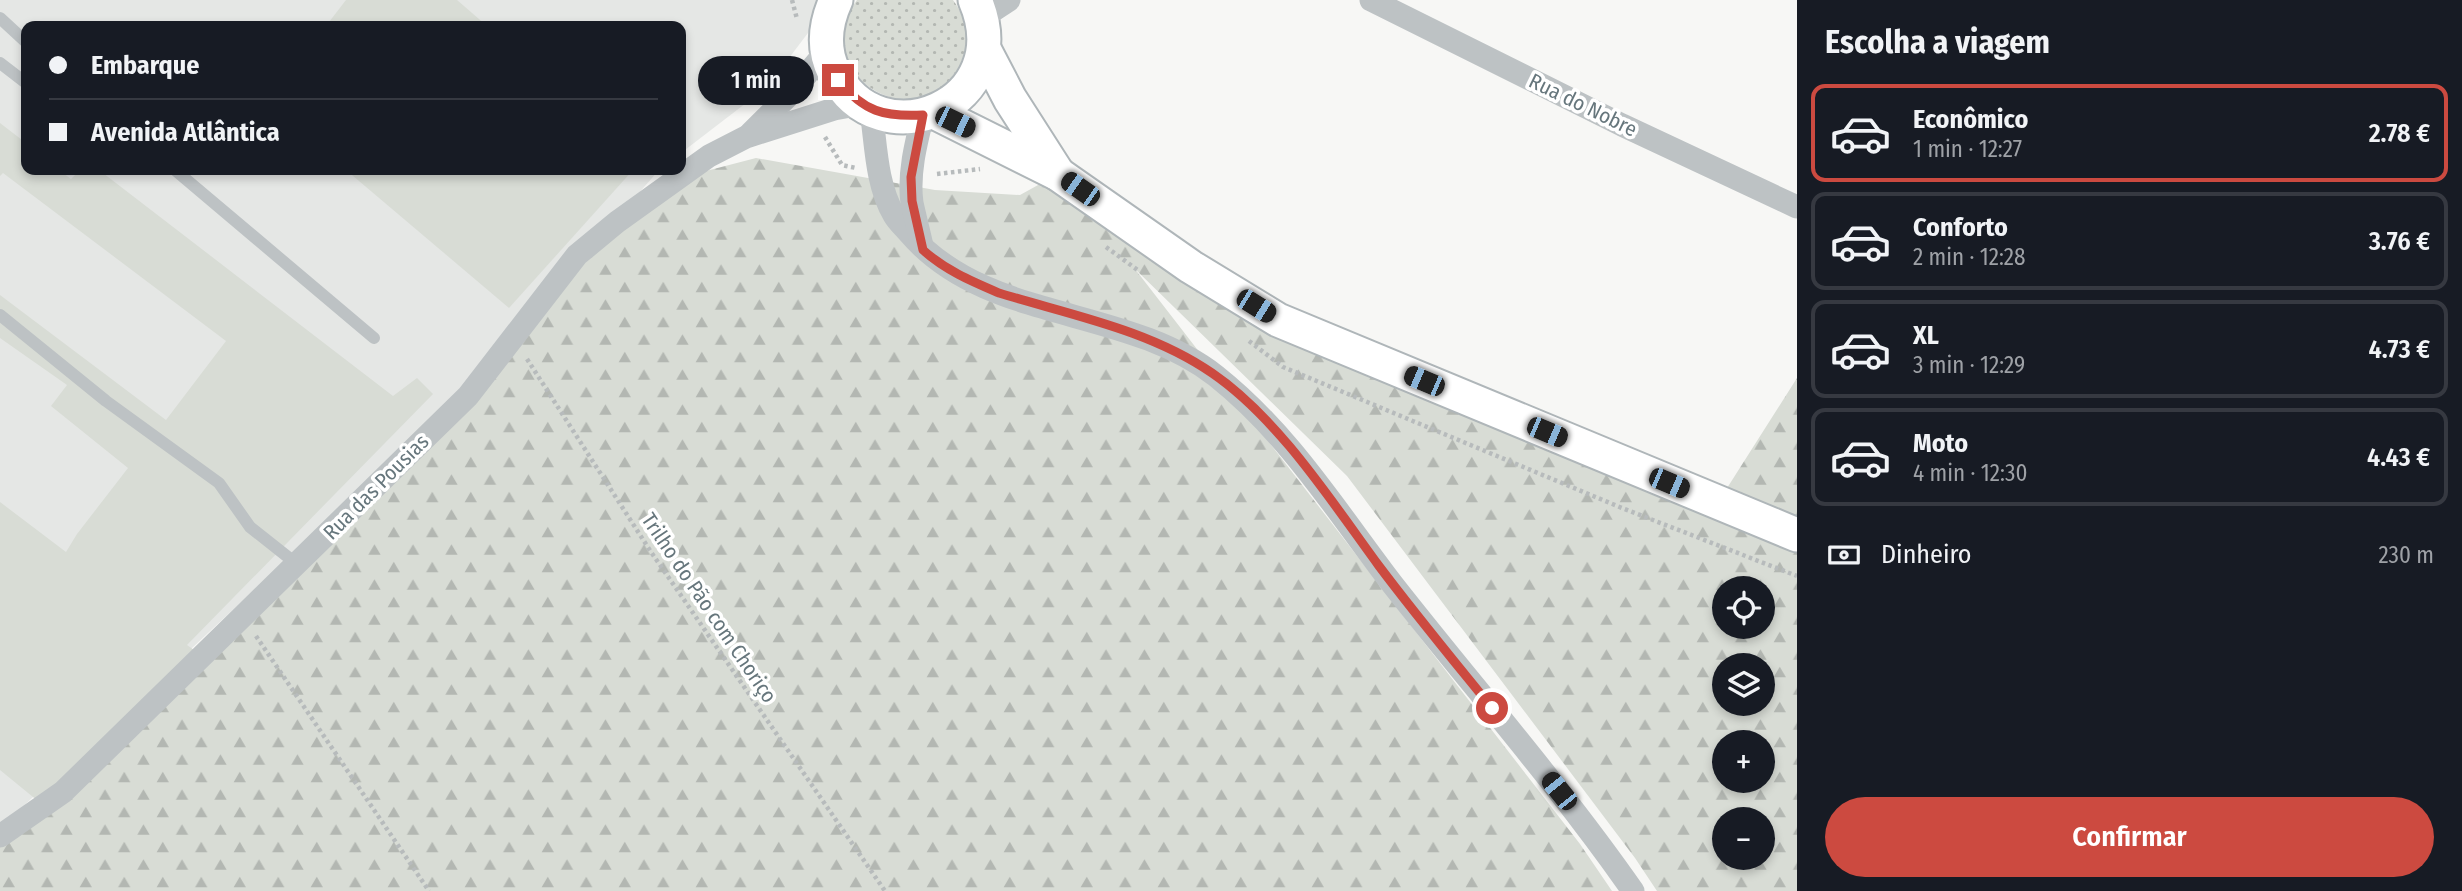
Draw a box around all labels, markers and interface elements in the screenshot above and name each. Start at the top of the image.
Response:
text: Escolha a viagem [1825,23,2050,61]
text: Embarque [91,50,199,81]
callout: 1 min [698,56,814,104]
route end [822,64,854,96]
text: 1 min [731,66,781,94]
street label: Rua do Nobre [1525,68,1641,142]
icon: car [1829,102,1892,165]
car [932,103,979,141]
text: Econômico [1913,104,2028,135]
text: Avenida Atlântica [91,117,280,148]
text: 2.78 € [2369,118,2430,149]
text: 1 min · 12:27 [1913,135,2022,163]
car [1057,168,1104,210]
icon: car [1829,210,1892,273]
text: Conforto [1913,212,2008,243]
text: 3.76 € [2369,226,2430,257]
text: 2 min · 12:28 [1913,243,2025,271]
car [1233,286,1280,326]
icon: car [1829,318,1892,381]
text: XL [1913,320,1939,351]
text: 4.73 € [2369,334,2430,365]
text: 3 min · 12:29 [1913,351,2025,379]
car [1401,363,1448,399]
car [1524,414,1571,450]
icon: car [1829,426,1892,489]
text: Moto [1913,428,1968,459]
street label: Rua das Pousias [318,429,434,545]
text: 4.43 € [2367,442,2430,473]
text: 4 min · 12:30 [1913,459,2027,487]
car [1646,465,1693,501]
street label: Trilho do Pão com Choriço [636,508,782,708]
icon: cash [1825,536,1863,574]
text: Dinheiro [1881,539,1971,570]
text: 230 m [2378,541,2434,569]
map controls [1712,576,1775,870]
button: locate [1712,576,1775,639]
button: layers [1712,653,1775,716]
route start [1476,692,1508,724]
button: + [1712,730,1775,793]
car [1538,768,1581,814]
button: Confirmar [1825,797,2434,877]
button: − [1712,807,1775,870]

